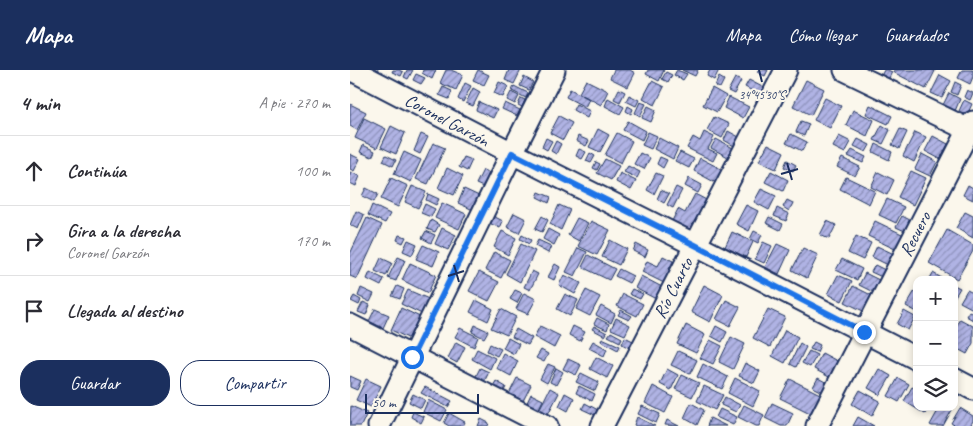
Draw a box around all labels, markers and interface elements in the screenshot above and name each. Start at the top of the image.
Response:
text: Mapa [25,20,72,50]
text: Mapa [726,24,761,46]
text: Cómo llegar [789,24,857,46]
text: Guardados [885,24,948,46]
text: 34°45'30"S [739,87,787,103]
street label: Coronel Garzón [401,89,494,152]
text: 4 min [20,90,60,116]
text: A pie · 270 m [259,93,330,113]
icon: ahead [20,157,48,185]
text: Continúa [67,159,126,183]
text: 100 m [296,161,330,181]
street label: Recuero [895,207,936,260]
text: Gira a la derecha [67,219,180,243]
icon: right [20,227,48,255]
text: 170 m [296,231,330,251]
text: Coronel Garzón [67,243,149,263]
street label: Río Cuarto [648,253,698,322]
map controls [913,276,958,411]
button: + [913,276,958,321]
icon: arrive [20,297,48,325]
text: Llegada al destino [67,299,183,323]
route end [853,321,876,344]
button: − [913,321,958,366]
route start [401,346,424,369]
button: Guardar [20,360,170,406]
button: Compartir [180,360,330,406]
button: layers [913,366,958,411]
scale bar [365,391,479,414]
text: 50 m [372,394,396,411]

